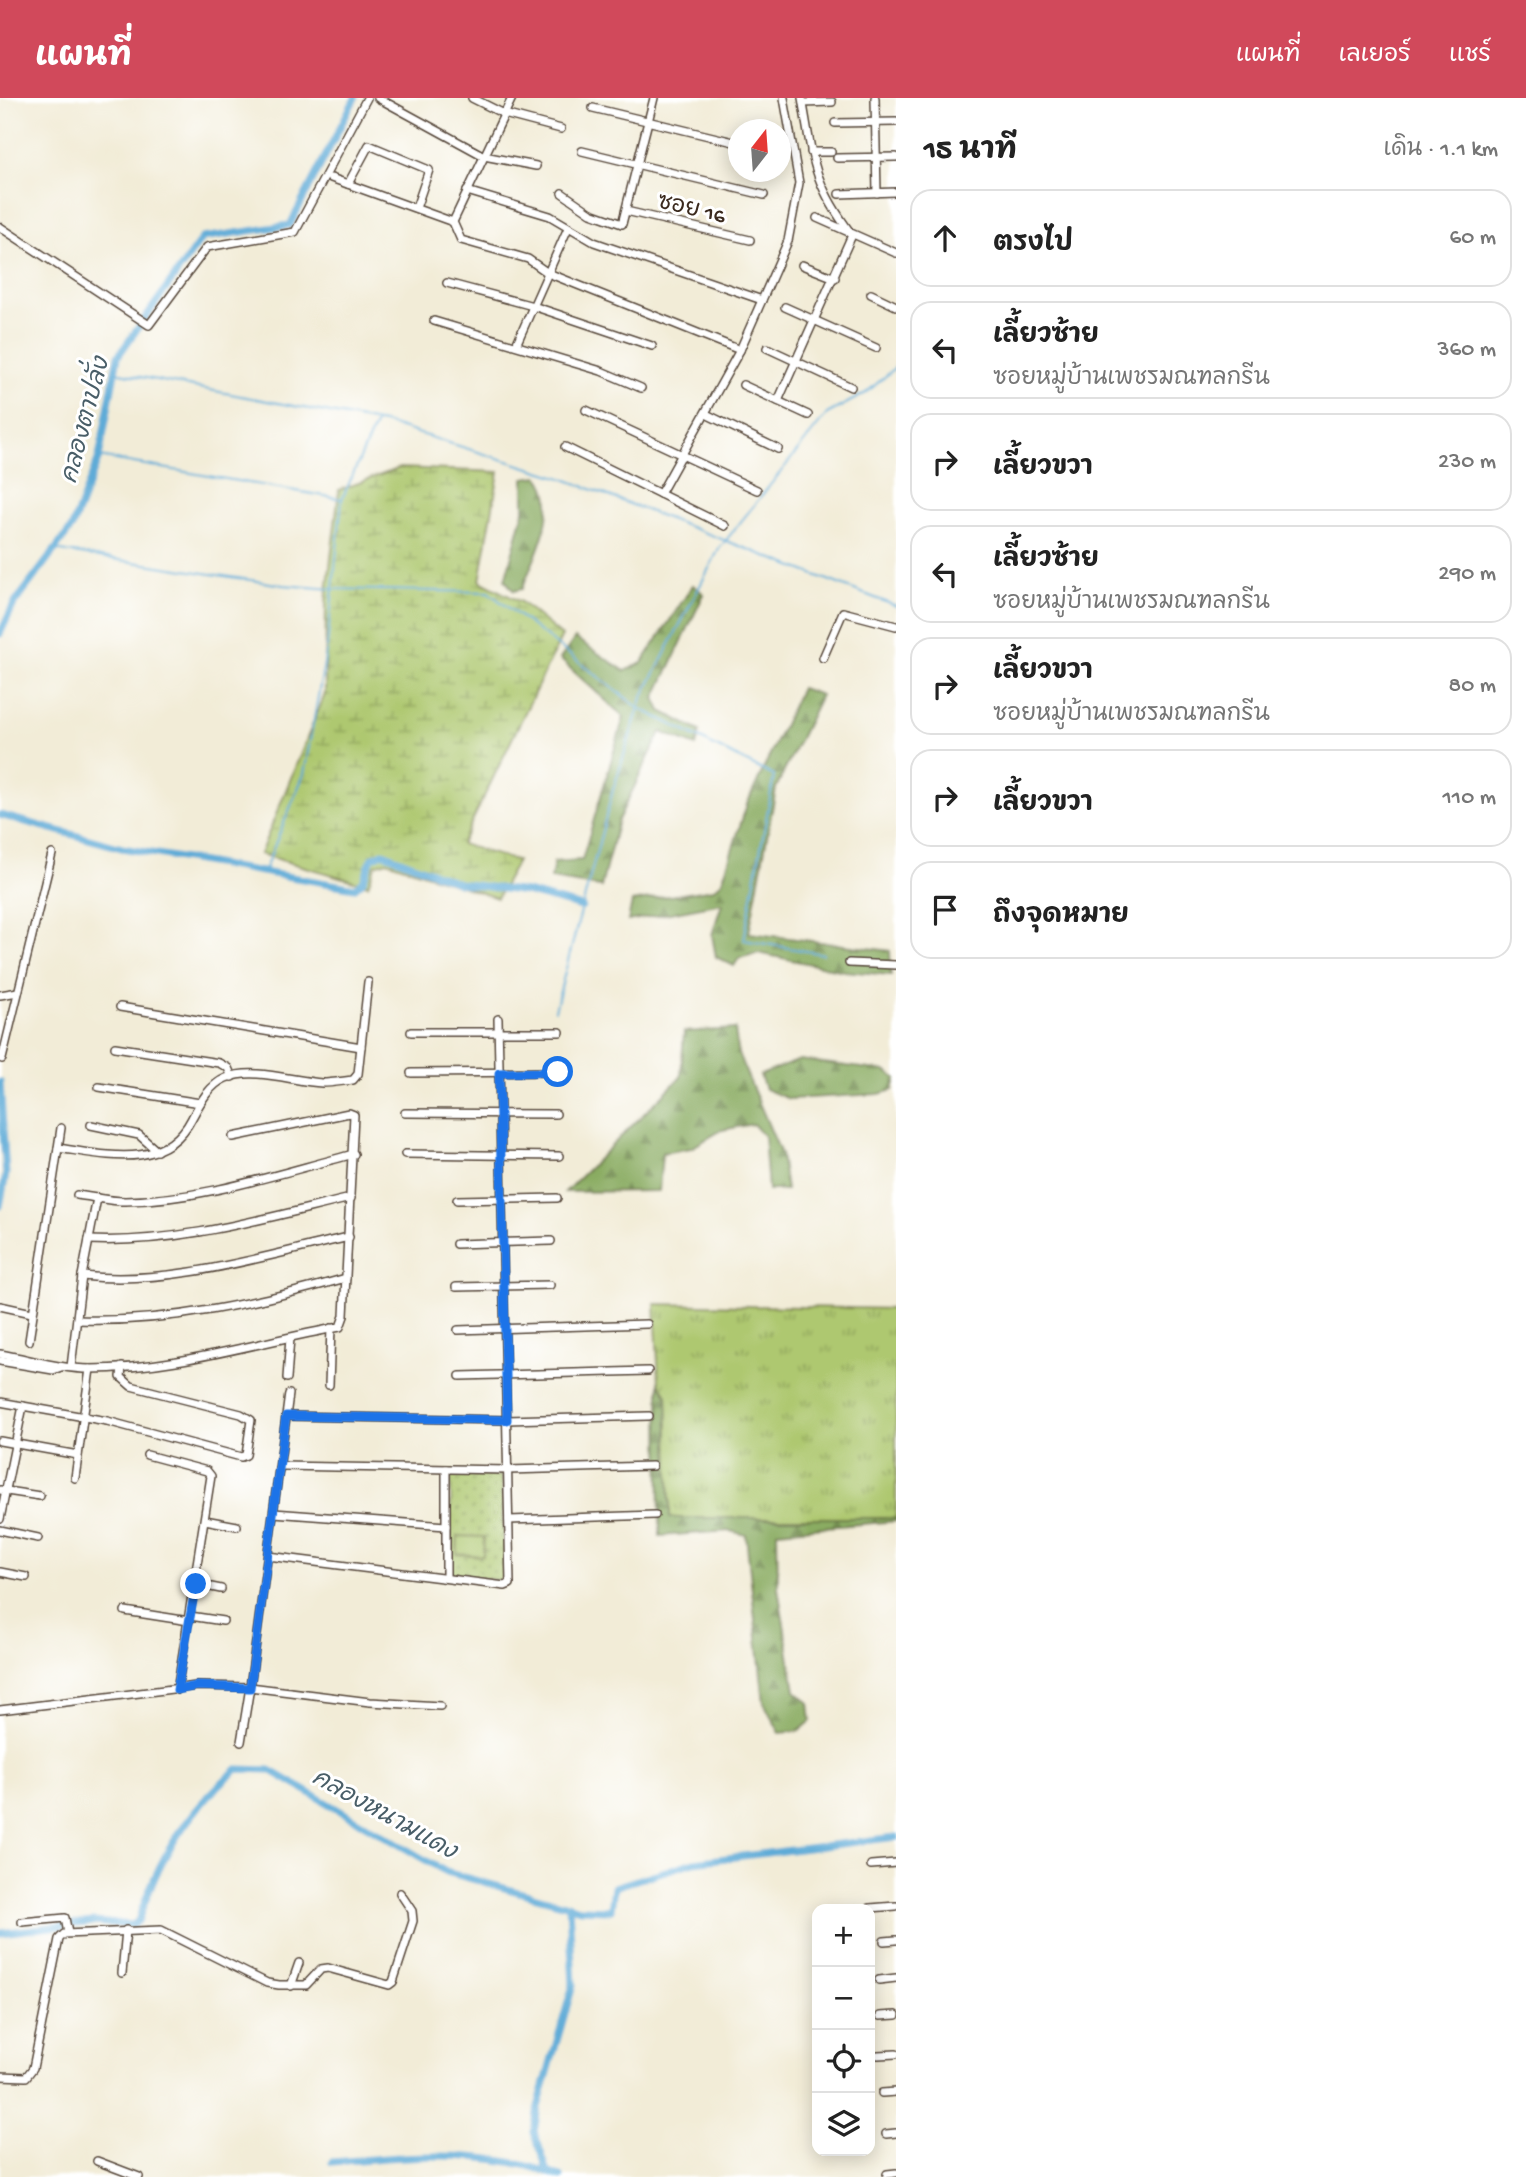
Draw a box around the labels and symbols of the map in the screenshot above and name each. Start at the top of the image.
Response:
north arrow [728,119,791,182]
street label: ซอย 16 [654,189,728,231]
water label: คลองตาปลั่ง [47,350,119,487]
route start [542,1056,573,1087]
route end [180,1568,211,1599]
water label: คลองหนามแดง [306,1765,462,1868]

